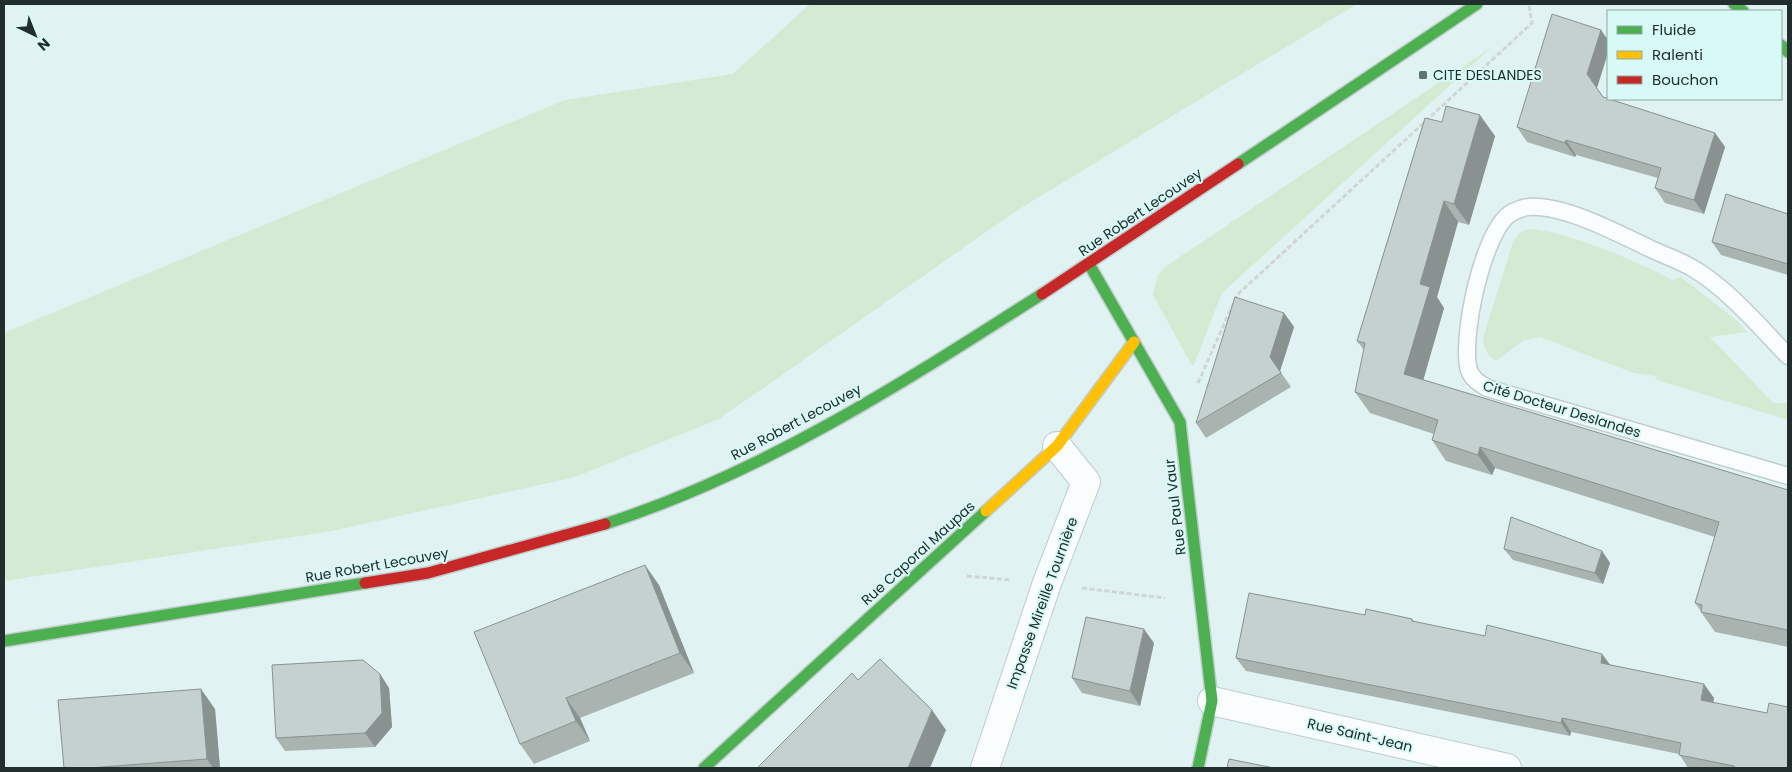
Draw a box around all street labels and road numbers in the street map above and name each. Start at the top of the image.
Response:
street label: Rue Robert Lecouvey [1074,163,1206,261]
street label: Cité Docteur Deslandes [1481,375,1643,443]
street label: Rue Robert Lecouvey [727,379,865,465]
street label: Rue Paul Vaur [1159,458,1191,556]
street label: Rue Caporal Maupas [857,496,979,610]
street label: Impasse Mireille Tournière [1002,514,1083,692]
street label: Rue Robert Lecouvey [304,543,450,587]
street label: Rue Saint-Jean [1305,713,1415,757]

